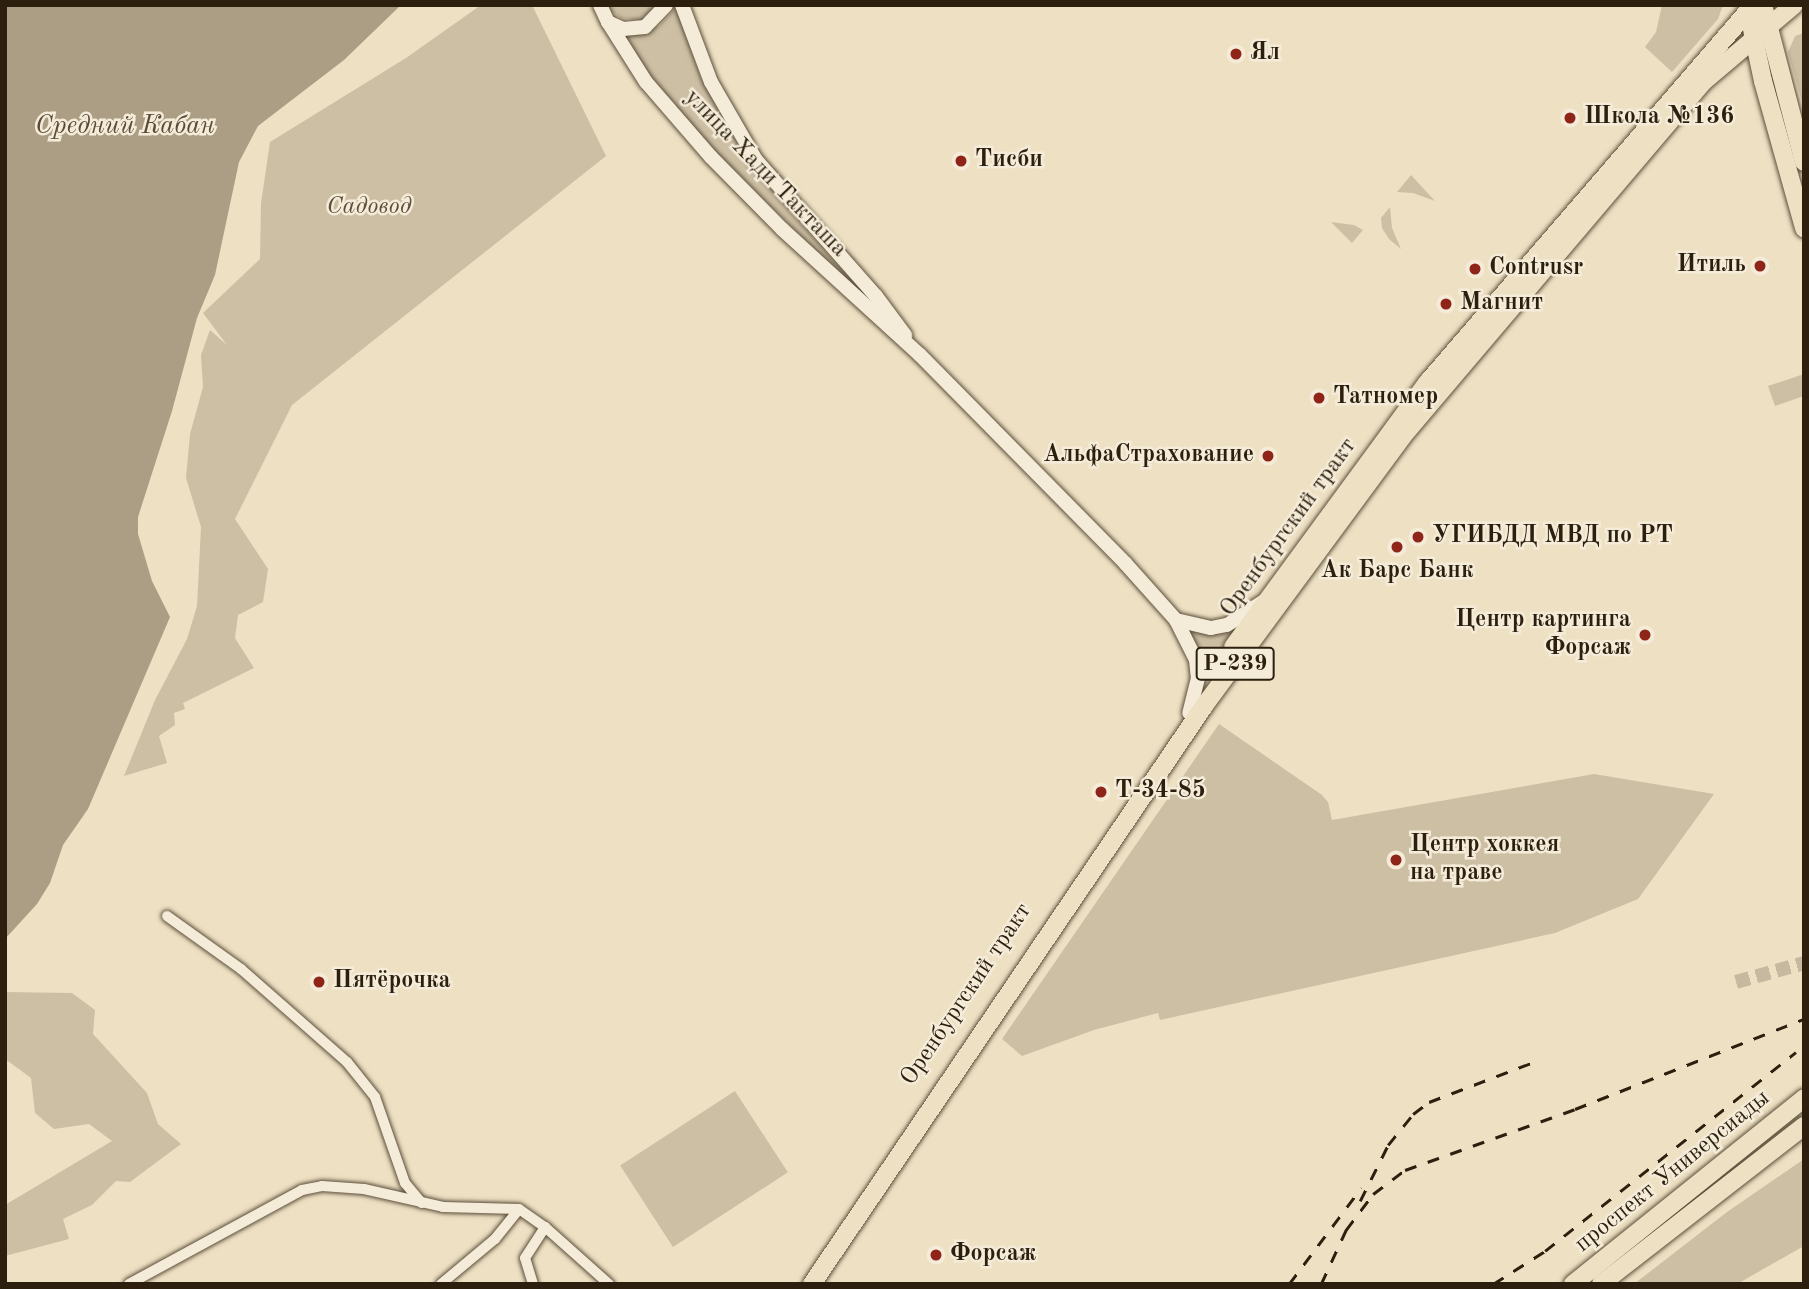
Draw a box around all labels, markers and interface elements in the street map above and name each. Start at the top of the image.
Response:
place label: Ял [1250,40,1280,68]
marker: Ял [1228,46,1244,62]
street label: улица Хади Такташа [677,84,853,264]
place label: Школа №136 [1584,104,1734,132]
marker: Школа №136 [1562,110,1578,126]
water label: Средний Кабан [35,111,215,143]
place label: Тисби [975,147,1043,175]
marker: Тисби [953,153,969,169]
park label: Садовод [326,194,412,222]
place label: Итиль [1677,252,1746,280]
place label: Contrusr [1489,255,1583,283]
marker: Итиль [1752,258,1768,274]
marker: Contrusr [1467,261,1483,277]
place label: Магнит [1460,290,1543,318]
marker: Магнит [1438,296,1454,312]
place label: Татномер [1333,384,1438,412]
marker: Татномер [1311,390,1327,406]
street label: Оренбургский тракт [1215,433,1363,623]
place label: АльфаСтрахование [1043,442,1254,470]
marker: АльфаСтрахование [1260,448,1276,464]
place label: УГИБДД МВД по РТ [1432,523,1673,551]
marker: УГИБДД МВД по РТ [1410,529,1426,545]
marker: Ак Барс Банк [1389,539,1405,555]
place label: Ак Барс Банк [1320,558,1474,586]
place label: Центр картинга Форсаж [1455,607,1631,663]
marker: Центр картинга Форсаж [1637,627,1653,643]
road number: Р-239 [1195,644,1275,684]
place label: T-34-85 [1115,778,1206,806]
marker: T-34-85 [1093,784,1109,800]
place label: Центр хоккея на траве [1410,832,1559,888]
marker: Центр хоккея на траве [1388,852,1404,868]
street label: Оренбургский тракт [895,898,1039,1092]
place label: Пятёрочка [333,968,451,996]
marker: Пятёрочка [311,974,327,990]
street label: проспект Универсиады [1570,1084,1776,1260]
place label: Форсаж [950,1241,1036,1269]
marker: Форсаж [928,1247,944,1263]

